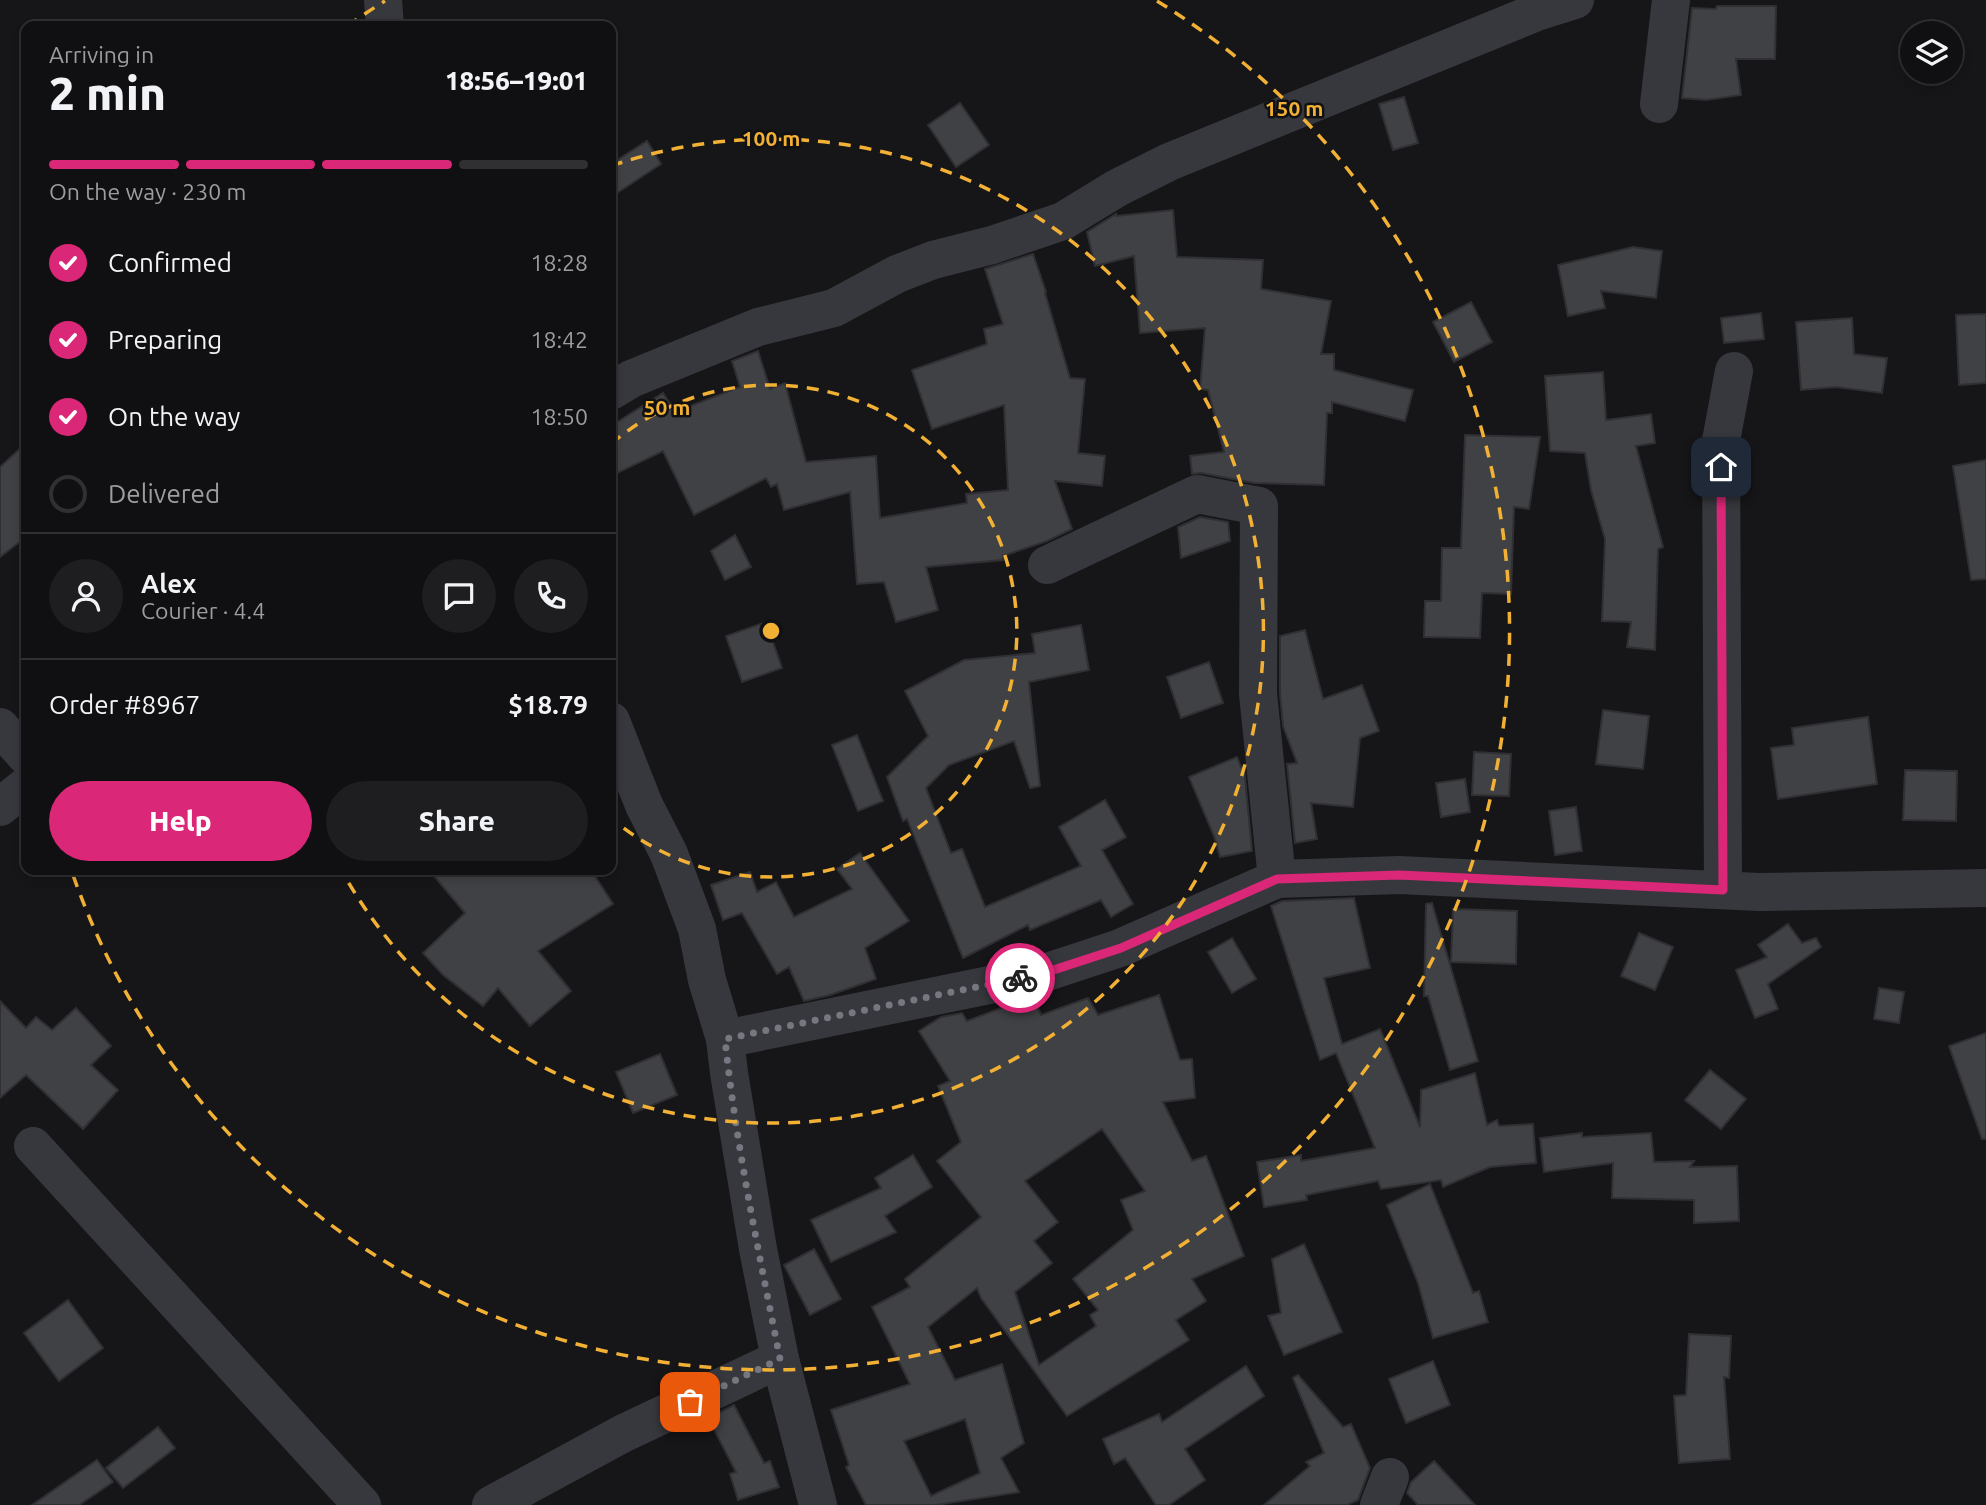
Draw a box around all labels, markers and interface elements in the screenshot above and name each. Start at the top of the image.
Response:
map controls [1900,21,1963,84]
button: layers [1900,21,1963,84]
text: Arriving in [49,42,154,67]
text: 18:56–19:01 [445,66,588,95]
text: 2 min [49,67,166,119]
text: 150 m [1265,96,1323,120]
text: 100 m [742,126,800,150]
text: On the way · 230 m [49,179,246,204]
icon: check [49,244,87,282]
text: Confirmed [108,248,232,277]
text: 18:28 [530,250,588,275]
icon: check [49,321,87,359]
text: Preparing [108,325,222,354]
text: 18:42 [530,327,588,352]
text: 50 m [644,395,690,419]
icon: check [49,398,87,436]
text: On the way [108,402,240,431]
text: 18:50 [530,404,588,429]
pin [1691,437,1751,497]
icon: home [1702,448,1740,486]
text: Delivered [108,479,220,508]
button: person [49,559,123,633]
button: chat [422,559,496,633]
button: phone [514,559,588,633]
text: Alex [141,569,196,598]
text: Courier · 4.4 [141,598,265,623]
centre of rings [759,619,783,643]
text: Order #8967 [49,690,200,719]
text: $18.79 [508,690,588,719]
button: Help [49,781,312,861]
button: Share [326,781,588,861]
courier [985,943,1055,1013]
icon: bike [1001,959,1039,997]
pin [660,1372,720,1432]
icon: bag [671,1383,709,1421]

